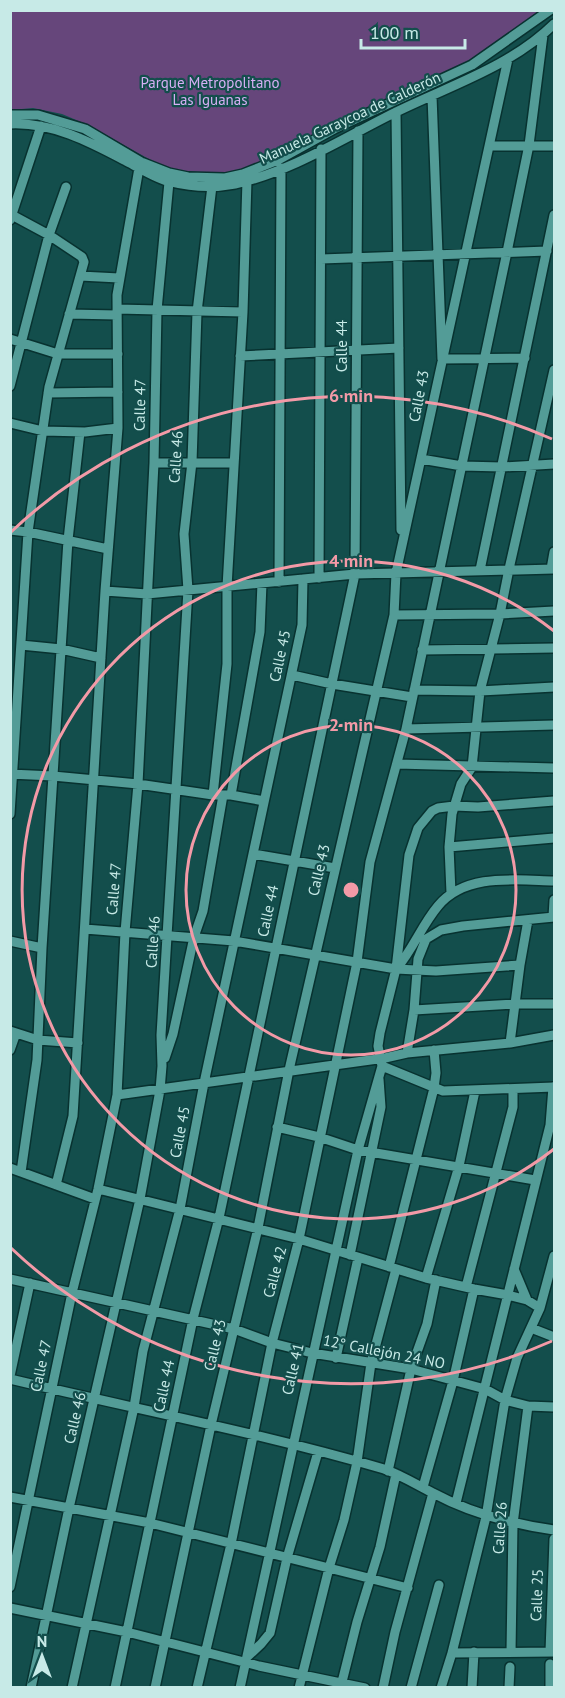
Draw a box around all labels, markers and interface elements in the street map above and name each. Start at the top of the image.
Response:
scale bar [361,12,464,50]
text: 100 m [370,21,419,44]
street label: Manuela Garaycoa de Calderón [256,67,443,168]
park label: Parque Metropolitano Las Iguanas [140,73,280,109]
street label: Calle 44 [332,320,351,372]
street label: Calle 43 [404,368,433,423]
street label: Calle 47 [130,379,149,431]
text: 6 min [329,384,373,407]
street label: Calle 46 [164,430,187,484]
text: 4 min [329,549,373,572]
street label: Calle 45 [265,628,294,684]
text: 2 min [329,713,373,736]
street label: Calle 43 [303,842,334,898]
street label: Calle 47 [102,862,125,916]
centre of rings [341,880,361,900]
street label: Calle 44 [253,883,282,939]
street label: Calle 46 [141,915,164,969]
street label: Calle 45 [165,1104,194,1159]
street label: Calle 42 [259,1244,290,1300]
street label: Calle 43 [199,1317,230,1373]
street label: 12° Callejón 24 NO [322,1330,447,1373]
street label: Calle 47 [26,1338,55,1394]
street label: Calle 41 [277,1341,308,1397]
street label: Calle 44 [149,1358,178,1414]
street label: Calle 46 [59,1390,90,1446]
street label: Calle 26 [488,1501,511,1555]
street label: Calle 25 [526,1568,547,1622]
north arrow [12,1626,72,1686]
text: N [37,1631,47,1651]

